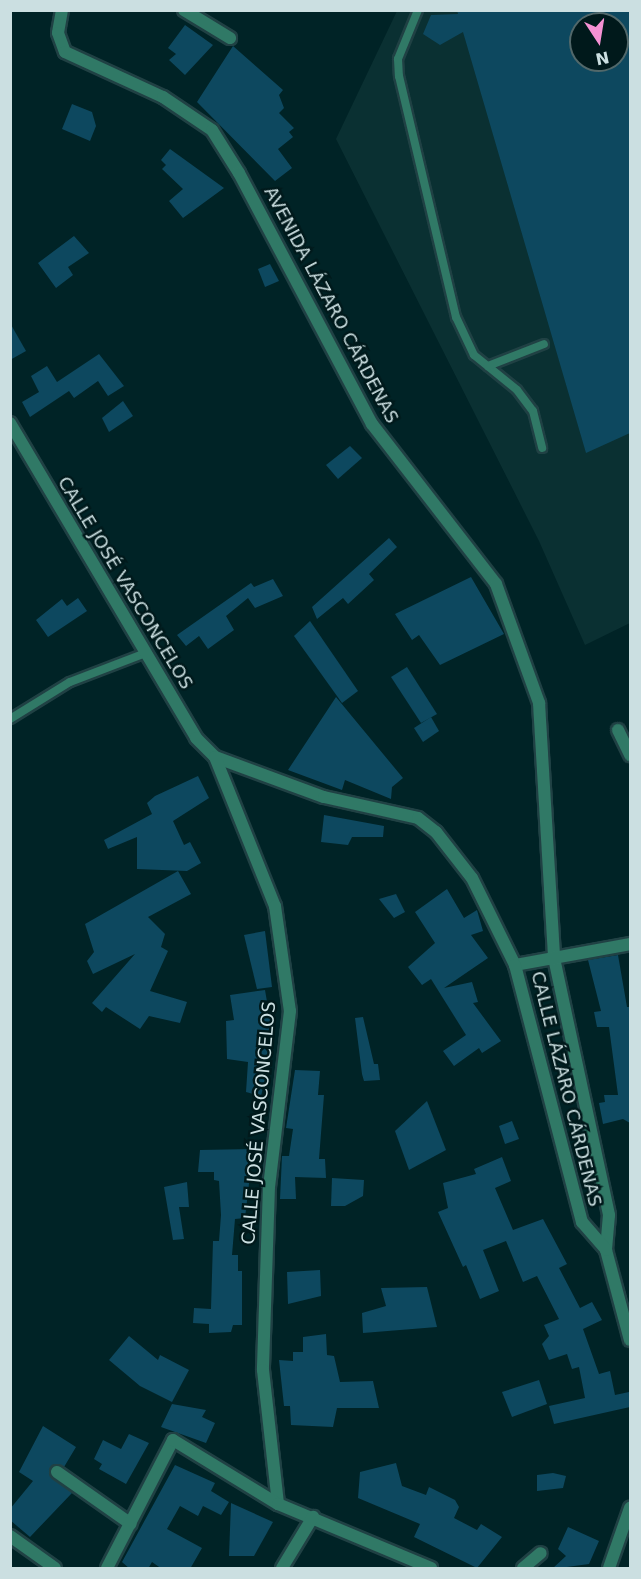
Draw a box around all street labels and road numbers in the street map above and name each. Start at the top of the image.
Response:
street label: AVENIDA LÁZARO CÁRDENAS [259,183,403,427]
street label: CALLE JOSÉ VASCONCELOS [53,473,197,693]
street label: CALLE LÁZARO CÁRDENAS [526,969,606,1209]
street label: CALLE JOSÉ VASCONCELOS [238,1000,280,1246]

